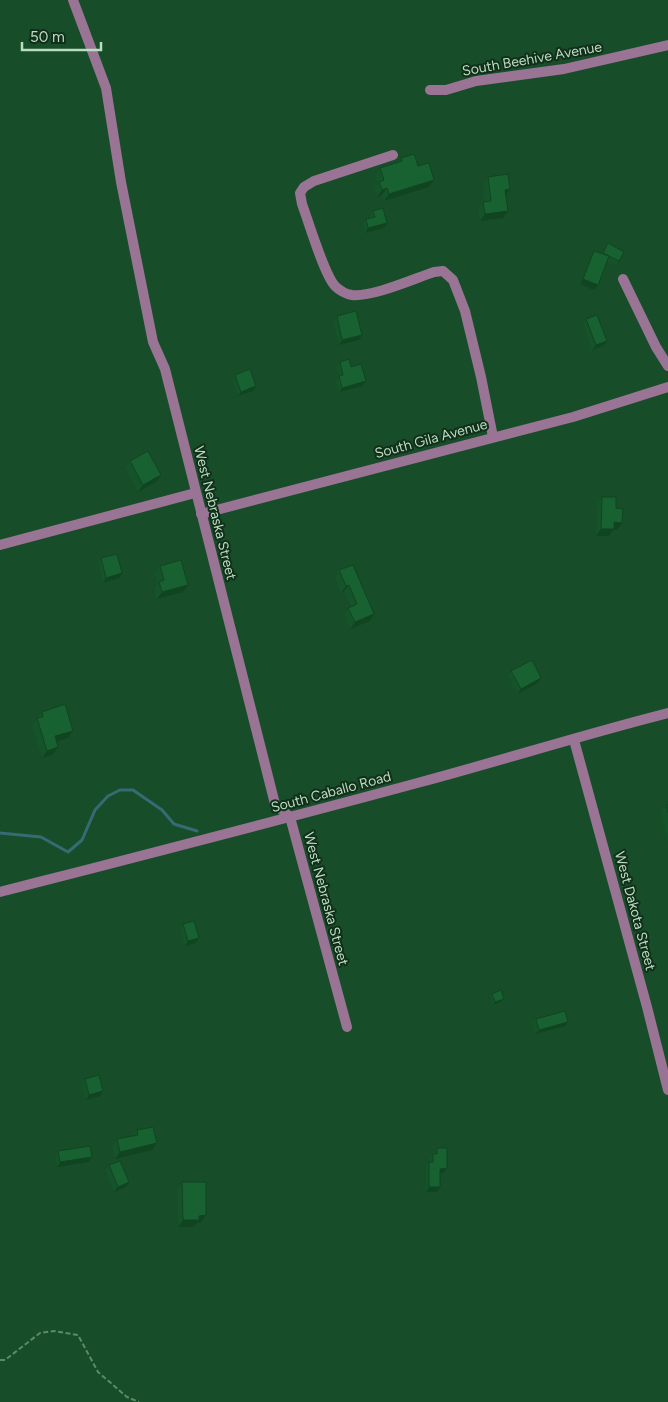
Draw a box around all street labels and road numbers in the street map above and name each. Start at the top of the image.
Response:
street label: South Beehive Avenue [461,38,604,80]
street label: South Gila Avenue [373,416,490,462]
street label: West Nebraska Street [190,444,240,582]
street label: South Caballo Road [269,768,393,816]
street label: West Nebraska Street [300,830,352,968]
street label: West Dakota Street [611,850,659,972]

